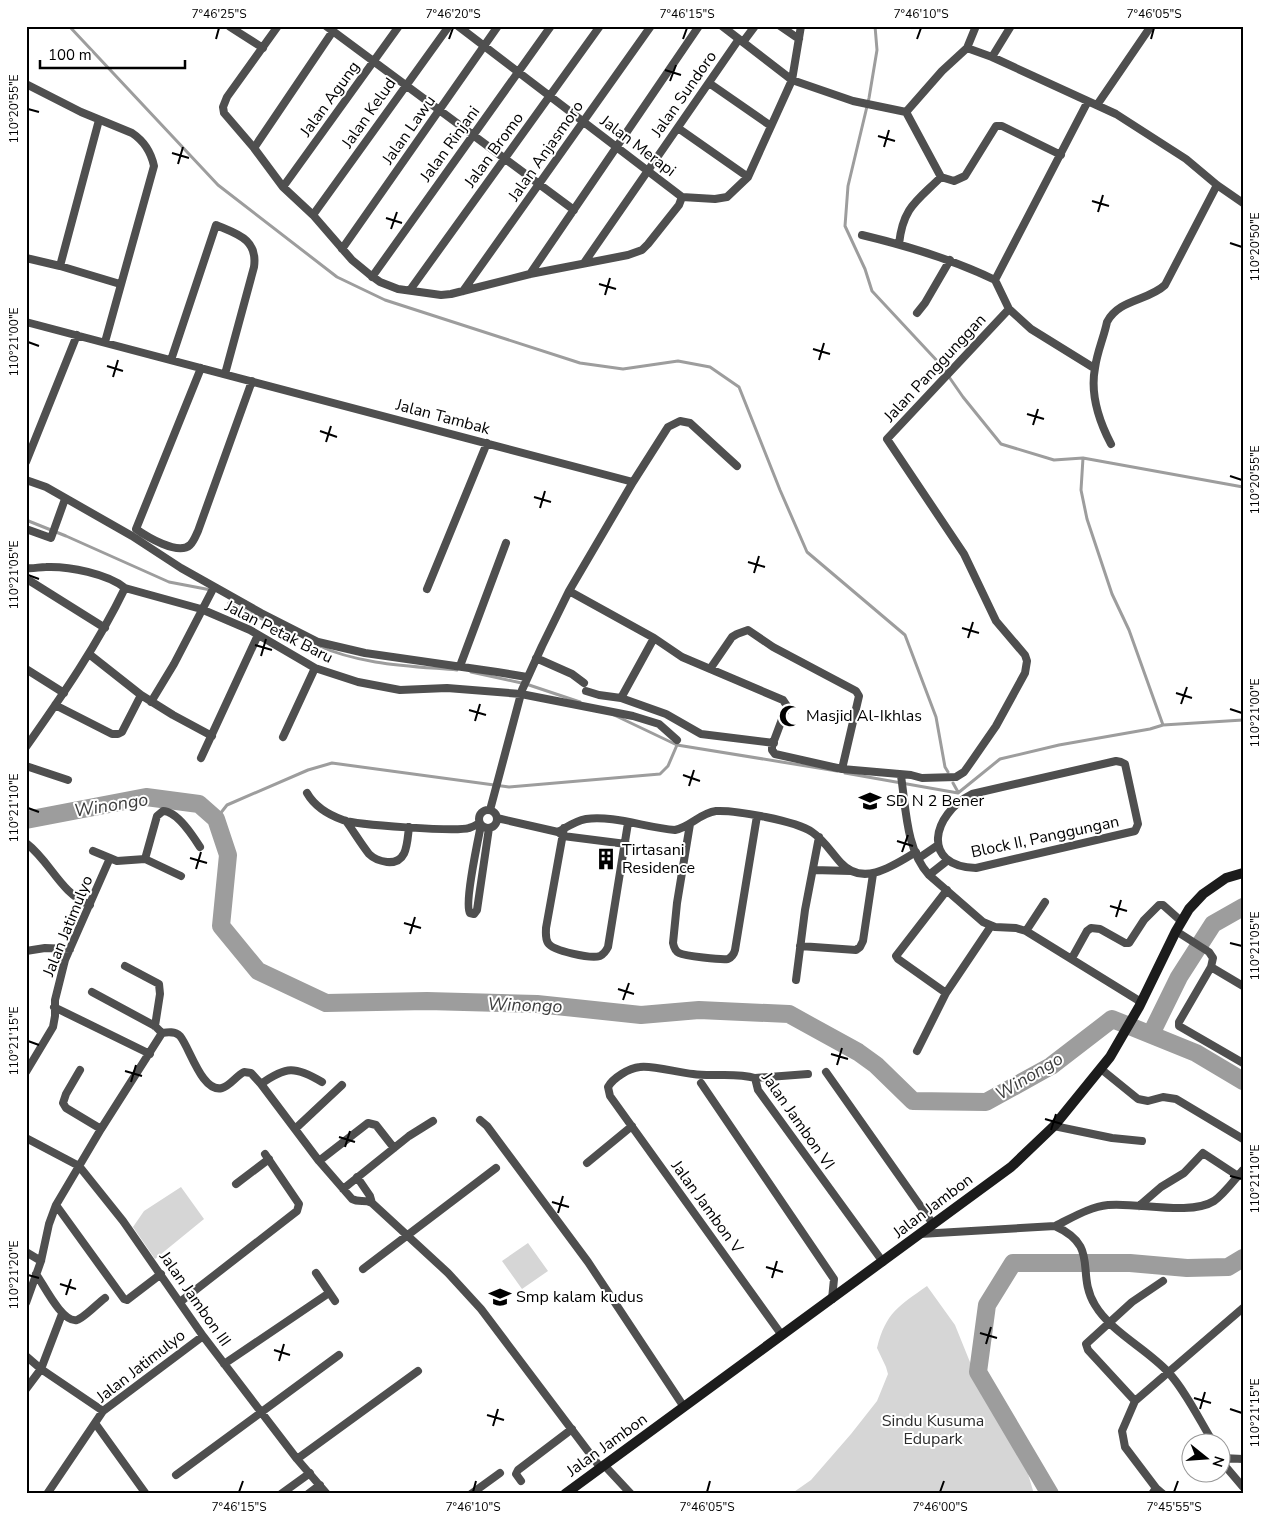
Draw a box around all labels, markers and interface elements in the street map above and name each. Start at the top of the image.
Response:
text: 7°46'25"S [191,6,247,22]
text: 7°46'20"S [425,6,481,22]
text: 7°46'15"S [659,6,715,22]
text: 7°46'10"S [893,6,949,22]
text: 7°46'05"S [1126,6,1182,22]
scale bar [40,38,185,70]
text: 100 m [48,45,92,65]
street label: Jalan Sundoro [646,46,722,142]
street label: Jalan Agung [295,57,365,142]
street label: Jalan Kelud [336,73,401,153]
text: 110°20'55"E [6,74,22,144]
street label: Jalan Lawu [377,91,441,170]
street label: Jalan Anjasmoro [503,96,589,206]
street label: Jalan Rinjani [414,102,485,187]
street label: Jalan Bromo [459,108,529,193]
street label: Jalan Merapi [595,110,680,182]
text: 110°20'50"E [1247,212,1263,282]
text: 110°21'00"E [6,307,22,377]
street label: Jalan Panggunggan [878,309,991,428]
street label: Jalan Tambak [393,394,493,440]
text: 110°20'55"E [1247,445,1263,515]
text: 110°21'05"E [6,540,22,610]
street label: Jalan Petak Baru [220,595,337,669]
text: 110°21'00"E [1247,678,1263,748]
mosque icon: Masjid Al-Ikhlas [777,703,803,729]
place label: Masjid Al-Ikhlas [806,705,922,727]
text: 110°21'10"E [6,773,22,843]
water label: Winongo [72,787,150,823]
school or university icon: SD N 2 Bener [857,788,883,814]
place label: SD N 2 Bener [886,790,984,812]
street label: Block II, Panggungan [969,811,1121,863]
place label: Tirtasani Residence [622,839,695,879]
building icon: Tirtasani Residence [593,846,619,872]
street label: Jalan Jatimulyo [37,872,98,981]
text: 110°21'05"E [1247,911,1263,981]
water label: Winongo [487,992,563,1018]
text: 110°21'15"E [6,1006,22,1076]
water label: Winongo [991,1046,1067,1106]
street label: Jalan Jambon VI [756,1067,840,1174]
text: 110°21'10"E [1247,1144,1263,1214]
street label: Jalan Jambon V [665,1155,749,1259]
street label: Jalan Jambon [888,1169,977,1244]
text: 110°21'20"E [6,1240,22,1310]
street label: Jalan Jambon III [154,1246,236,1351]
school or university icon: Smp kalam kudus [487,1284,513,1310]
place label: Smp kalam kudus [516,1286,643,1308]
street label: Jalan Jatimulyo [91,1324,190,1408]
text: 110°21'15"E [1247,1378,1263,1448]
street label: Jalan Jambon [561,1408,652,1482]
park label: Sindu Kusuma Edupark [882,1410,984,1450]
north arrow [1182,1432,1232,1482]
text: N [1207,1454,1229,1469]
text: 7°46'15"S [211,1499,267,1515]
text: 7°46'10"S [445,1499,501,1515]
text: 7°46'05"S [679,1499,735,1515]
text: 7°46'00"S [912,1499,968,1515]
text: 7°45'55"S [1146,1499,1202,1515]

